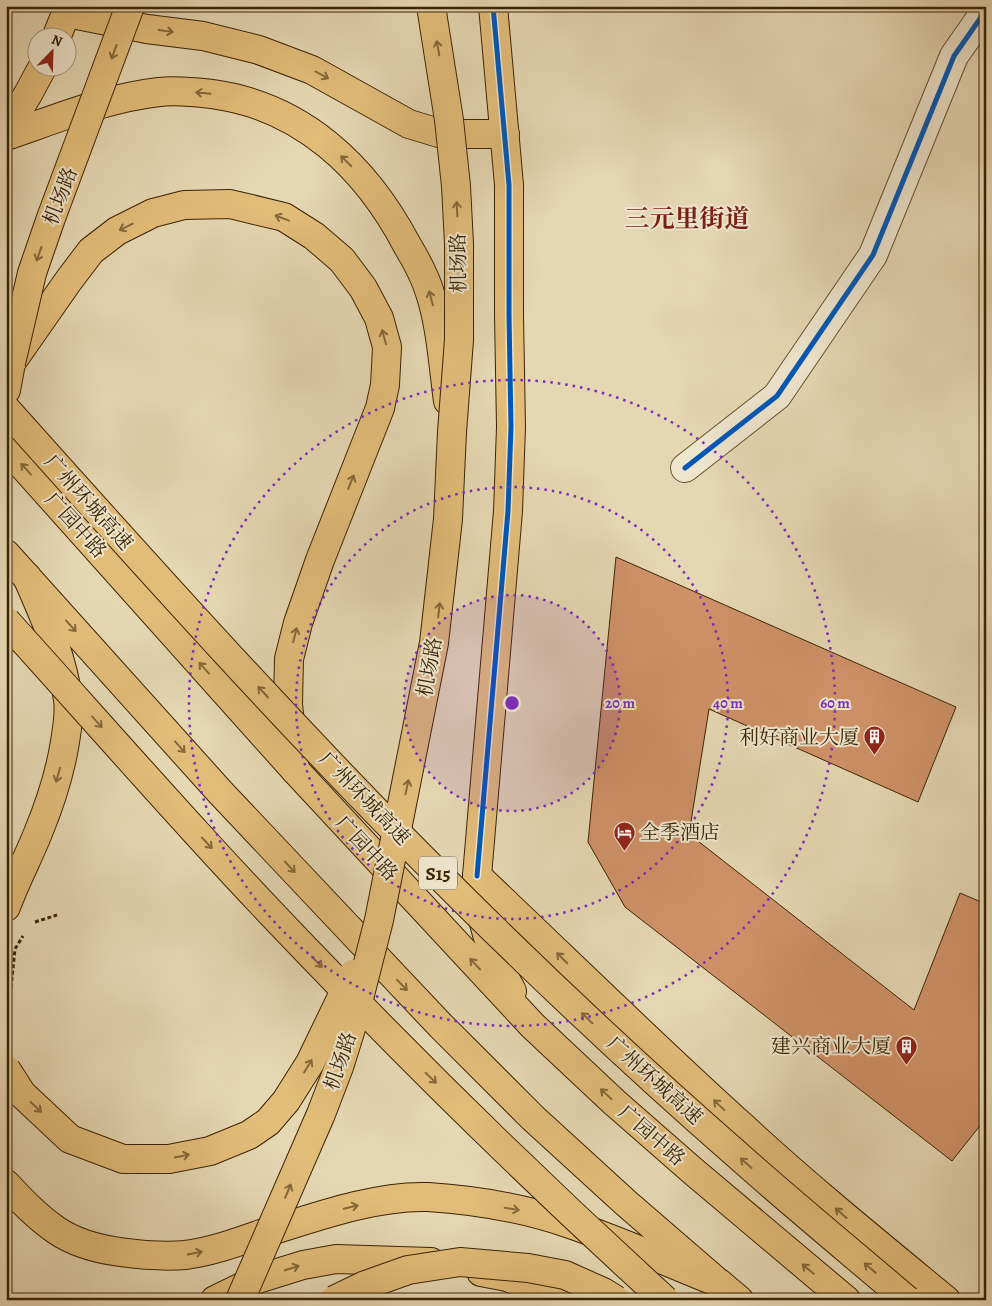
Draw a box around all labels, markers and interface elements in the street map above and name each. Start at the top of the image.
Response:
one-way arrow [158,27,174,37]
north arrow [28,28,78,78]
text: N [48,30,65,51]
one-way arrow [433,40,443,56]
one-way arrow [109,44,118,59]
one-way arrow [314,71,329,80]
one-way arrow [195,88,211,98]
one-way arrow [340,155,352,167]
street label: 机场路 [37,163,84,229]
one-way arrow [453,201,462,217]
district label: 三元里街道 [624,202,750,236]
one-way arrow [275,213,290,222]
one-way arrow [119,223,134,232]
street label: 机场路 [444,233,473,293]
one-way arrow [33,245,43,261]
one-way arrow [426,290,435,306]
one-way arrow [379,330,389,346]
street label: 广州环城高速 [38,449,139,556]
one-way arrow [20,462,32,475]
one-way arrow [347,475,356,490]
street label: 广园中路 [39,487,112,564]
one-way arrow [434,602,444,618]
one-way arrow [65,620,77,633]
one-way arrow [291,628,300,644]
street label: 机场路 [411,635,448,699]
one-way arrow [198,662,210,675]
one-way arrow [257,685,269,698]
text: 20 m [605,693,635,713]
text: 40 m [713,693,743,713]
text: 60 m [820,693,850,713]
centre of rings [503,694,521,712]
one-way arrow [92,716,103,729]
place label: 利好商业大厦 [739,724,859,751]
building icon: 利好商业大厦 [863,725,887,756]
one-way arrow [174,741,185,754]
street label: 广州环城高速 [313,746,416,851]
one-way arrow [52,767,62,783]
one-way arrow [402,779,412,795]
street label: 广园中路 [329,810,404,887]
place label: 全季酒店 [640,819,720,846]
hotel icon: 全季酒店 [612,820,636,851]
one-way arrow [201,836,212,849]
road number: S15 [419,856,457,890]
one-way arrow [284,860,296,873]
one-way arrow [556,952,569,964]
one-way arrow [311,955,323,968]
one-way arrow [469,957,481,970]
one-way arrow [396,978,408,991]
one-way arrow [581,1012,594,1024]
street label: 机场路 [318,1028,363,1094]
street label: 广州环城高速 [601,1030,708,1131]
place label: 建兴商业大厦 [771,1033,891,1060]
building icon: 建兴商业大厦 [895,1034,919,1065]
one-way arrow [303,1059,313,1074]
one-way arrow [425,1071,437,1084]
one-way arrow [599,1088,612,1100]
street label: 广园中路 [613,1099,691,1172]
one-way arrow [713,1099,726,1111]
one-way arrow [30,1101,42,1113]
one-way arrow [174,1151,190,1160]
one-way arrow [740,1157,753,1169]
one-way arrow [284,1184,294,1199]
one-way arrow [342,1202,358,1211]
one-way arrow [503,1204,519,1214]
one-way arrow [834,1207,847,1219]
one-way arrow [187,1247,203,1257]
one-way arrow [284,1262,300,1272]
one-way arrow [802,1263,815,1274]
one-way arrow [864,1263,877,1274]

